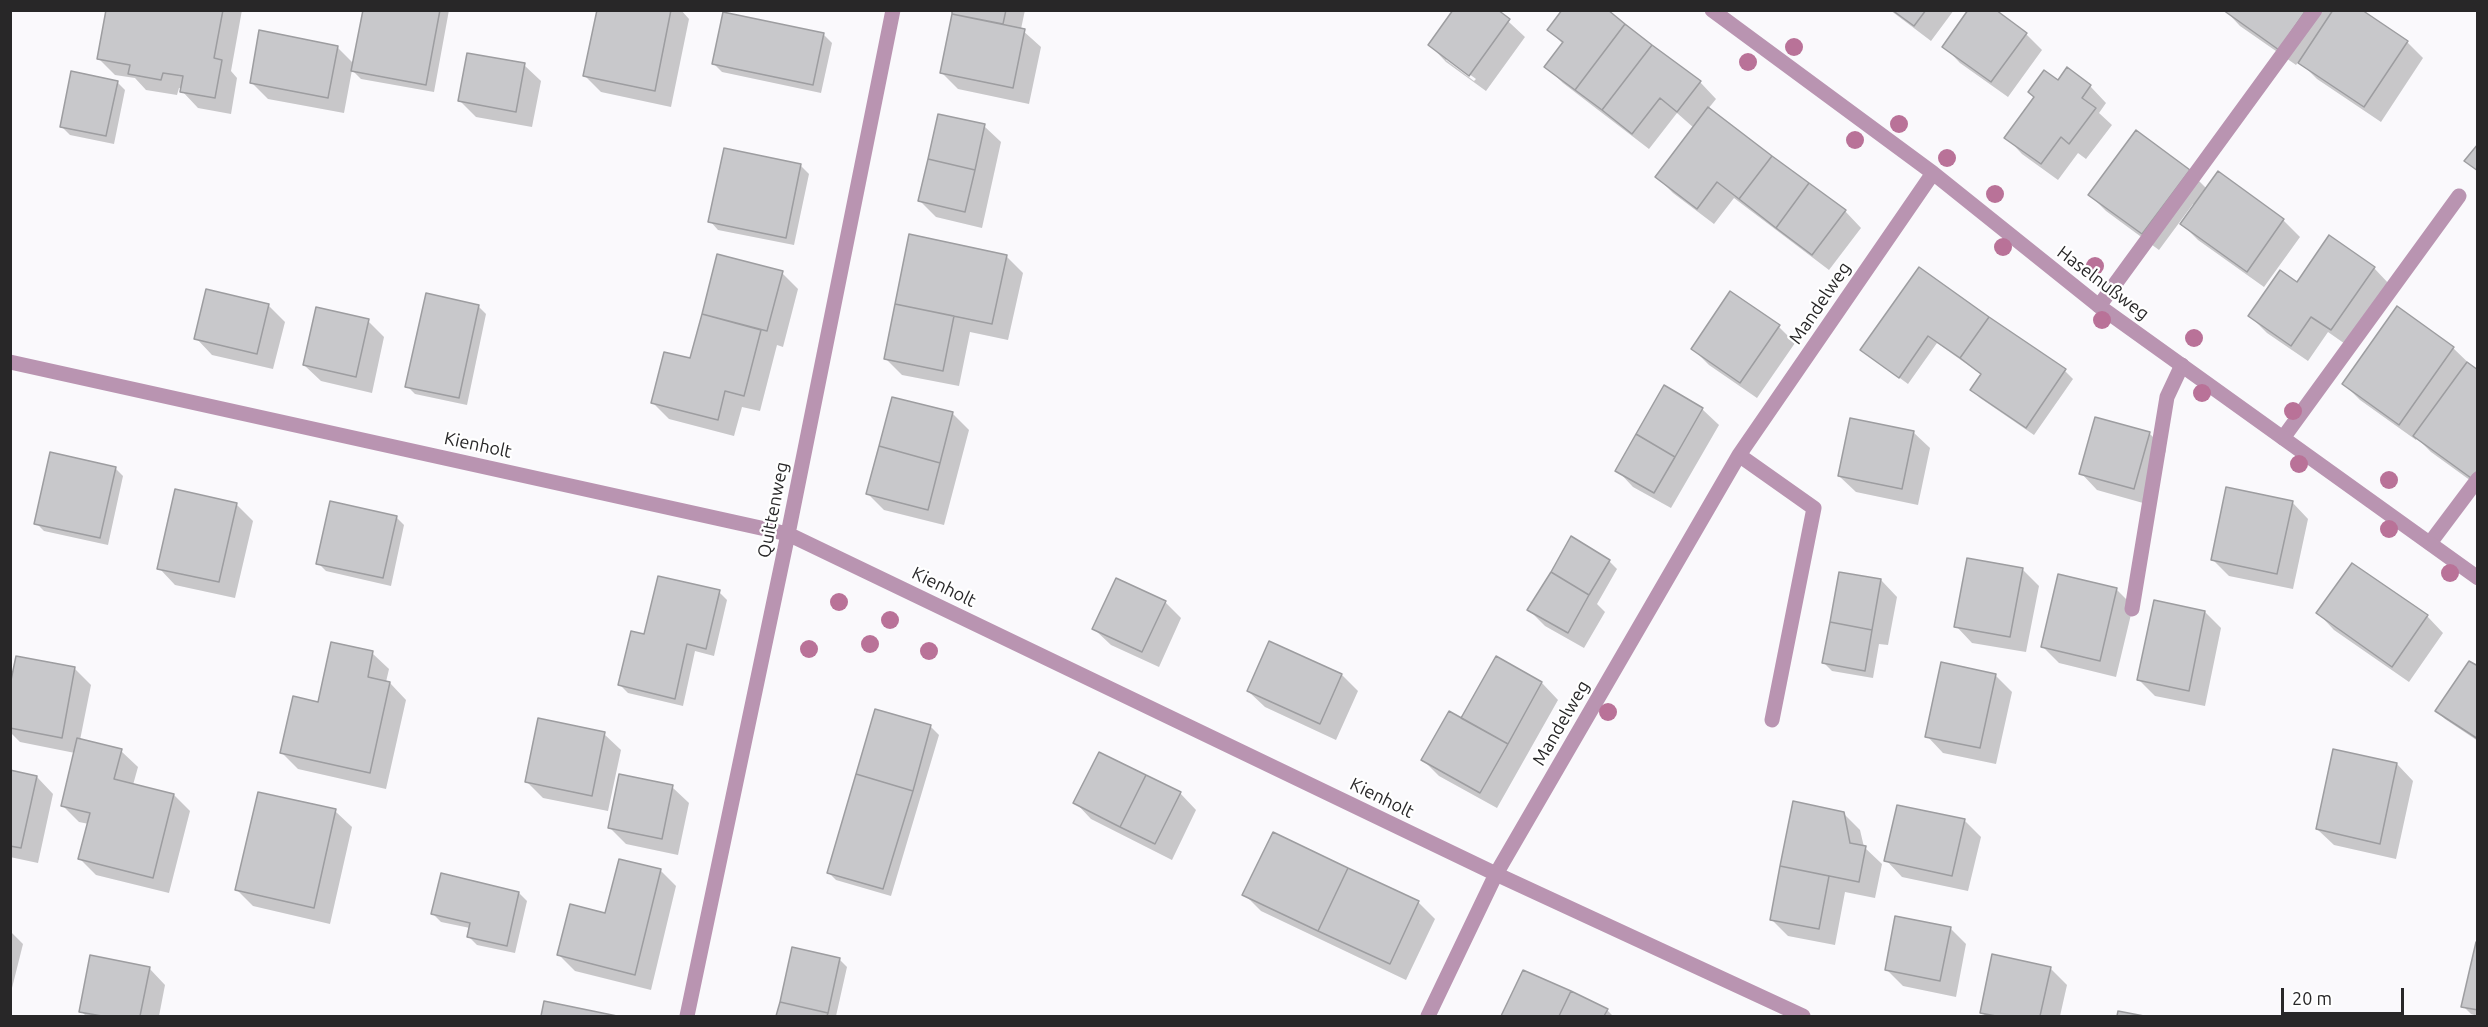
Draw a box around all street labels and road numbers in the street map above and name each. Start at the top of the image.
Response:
street label: Haselnußweg [2053,241,2153,325]
street label: Mandelweg [1785,258,1855,348]
street label: Kienholt [442,427,514,463]
street label: Quittenweg [753,460,793,560]
street label: Kienholt [908,562,980,612]
street label: Mandelweg [1528,677,1594,769]
street label: Kienholt [1346,773,1418,823]

